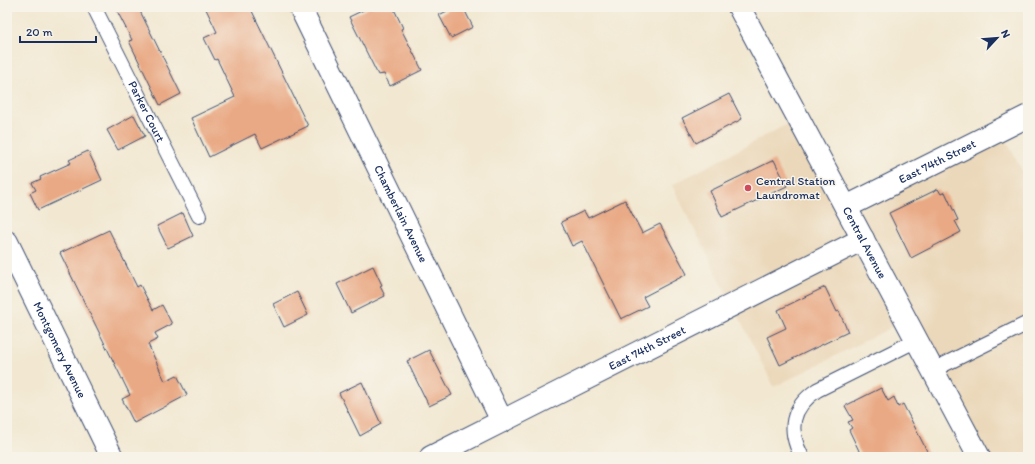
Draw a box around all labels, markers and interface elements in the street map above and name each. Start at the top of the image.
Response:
scale bar [20,18,96,44]
north arrow [977,18,1017,58]
text: 20 m [26,25,53,39]
text: N [998,28,1013,40]
street label: Parker Court [125,79,168,145]
street label: East 74th Street [896,136,978,186]
street label: Chamberlain Avenue [371,163,431,265]
place label: Central Station Laundromat [756,174,836,202]
marker: Central Station Laundromat [743,183,753,193]
street label: Central Avenue [840,204,890,281]
street label: Montgomery Avenue [30,299,89,400]
street label: East 74th Street [606,323,688,373]

